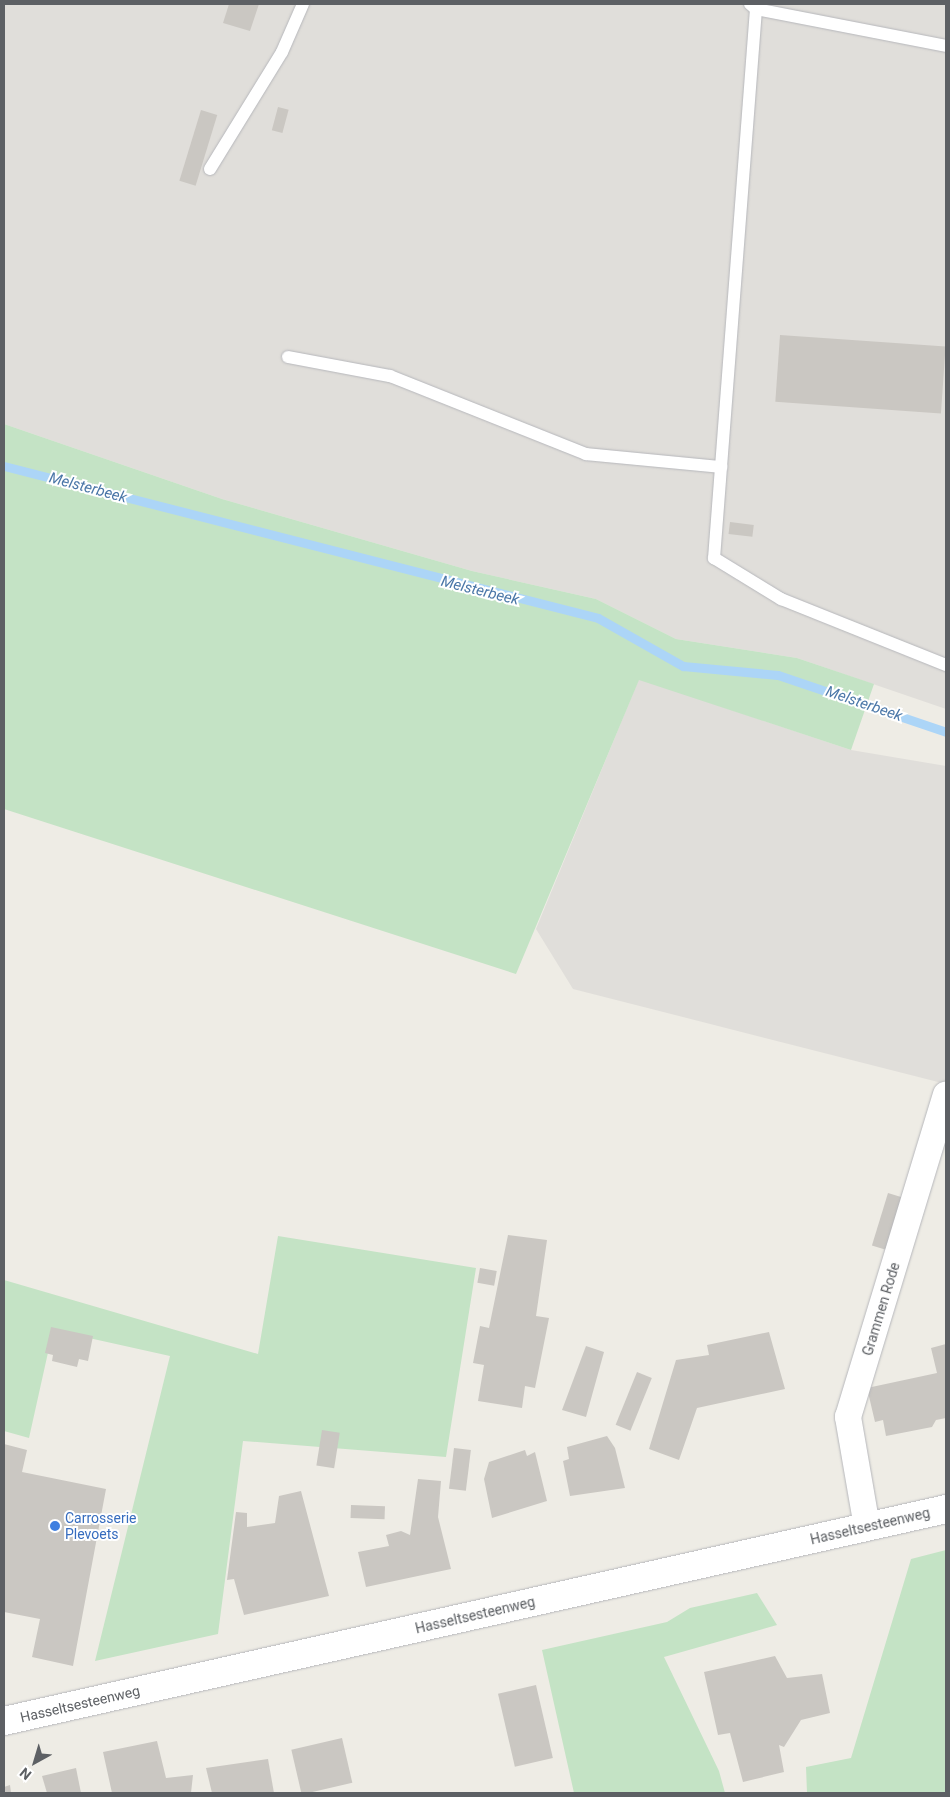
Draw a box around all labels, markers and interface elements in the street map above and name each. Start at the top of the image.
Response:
water label: Melsterbeek [47,469,129,507]
water label: Melsterbeek [439,573,521,609]
water label: Melsterbeek [823,682,905,726]
street label: Grammen Rode [859,1260,903,1358]
street label: Hasseltsesteenweg [809,1504,931,1548]
place label: Carrosserie Plevoets [65,1510,137,1542]
marker: Carrosserie Plevoets [49,1520,61,1532]
street label: Hasseltsesteenweg [414,1593,536,1637]
street label: Hasseltsesteenweg [19,1682,141,1726]
north arrow [10,1737,60,1787]
text: N [17,1764,34,1783]

